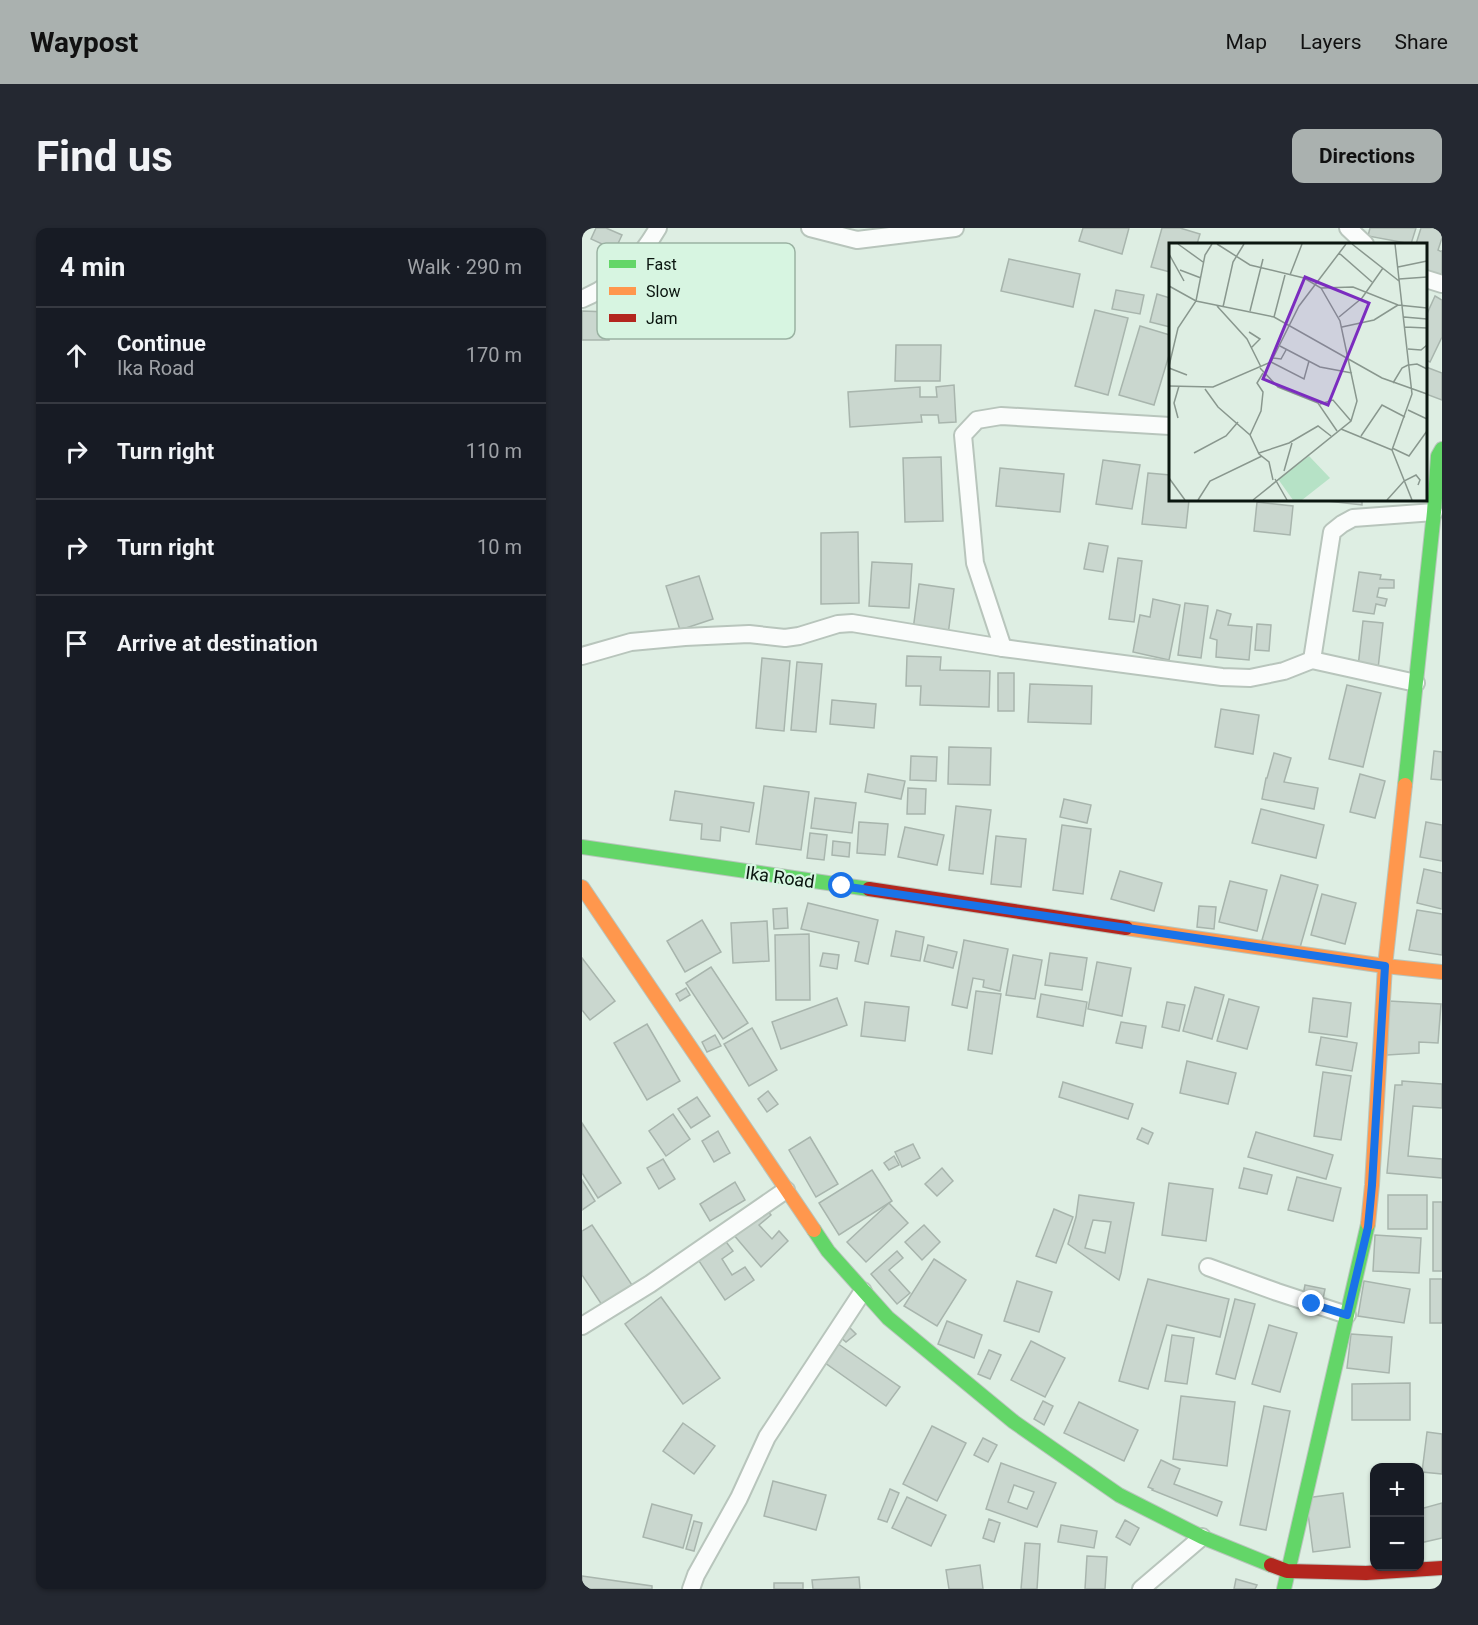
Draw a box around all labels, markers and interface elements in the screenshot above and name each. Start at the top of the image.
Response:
text: Waypost [30,26,138,59]
text: Map [1225,30,1267,54]
text: Layers [1300,30,1361,54]
text: Share [1394,30,1448,54]
button: Directions [1292,129,1442,183]
text: Find us [36,132,173,181]
legend [597,243,795,339]
inset map [1169,243,1427,501]
text: 4 min [60,252,125,282]
text: Walk · 290 m [407,255,522,279]
text: Fast [646,255,677,274]
text: Slow [646,282,681,301]
text: Jam [646,309,678,328]
text: Continue [117,331,206,356]
icon: ahead [60,339,93,372]
text: 170 m [466,343,522,367]
text: Ika Road [117,356,194,380]
icon: right [60,435,93,468]
text: Turn right [117,439,214,464]
text: 110 m [466,439,522,463]
icon: right [60,531,93,564]
text: Turn right [117,535,214,560]
text: 10 m [477,535,522,559]
icon: arrive [60,627,93,660]
text: Arrive at destination [117,631,318,656]
street label: Ika Road [744,862,816,892]
route start [828,872,854,898]
route end [1298,1290,1324,1316]
map controls [1370,1463,1424,1571]
button: + [1370,1463,1424,1517]
button: − [1370,1517,1424,1571]

